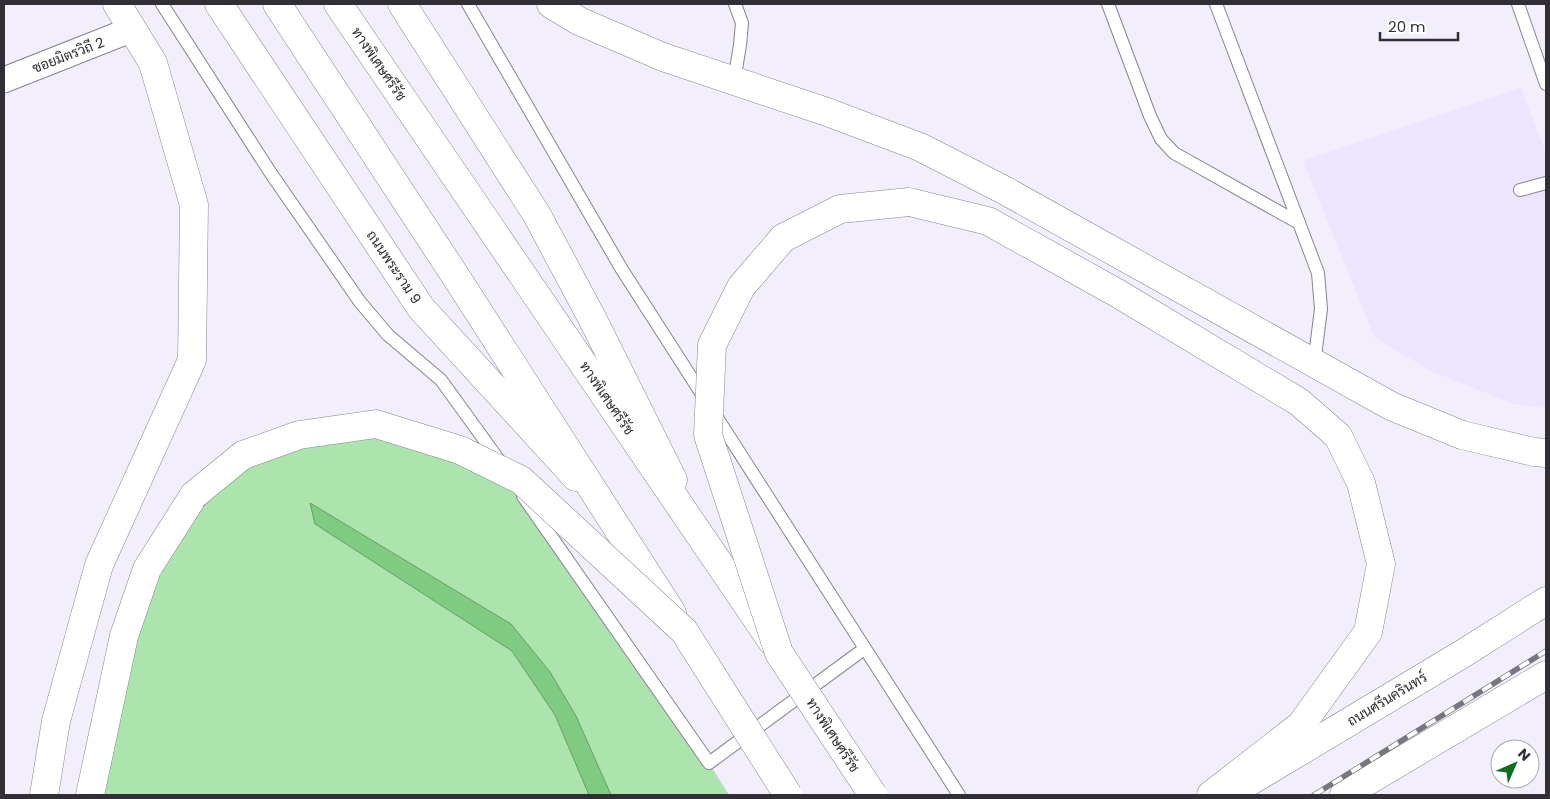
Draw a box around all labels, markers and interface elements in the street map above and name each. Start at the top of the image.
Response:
scale bar [1380,10,1458,42]
text: 20 m [1388,16,1426,37]
street label: ทางพิเศษศรีรัช [347,23,411,105]
street label: ซอยมิตรวิถี 2 [29,32,107,78]
street label: ถนนพระราม 9 [362,226,426,308]
street label: ทางพิเศษศรีรัช [575,357,639,439]
street label: ถนนศรีนครินทร์ [1343,667,1431,731]
street label: ทางพิเศษศรีรัช [801,694,865,776]
north arrow [1490,739,1540,789]
text: N [1513,744,1535,766]

